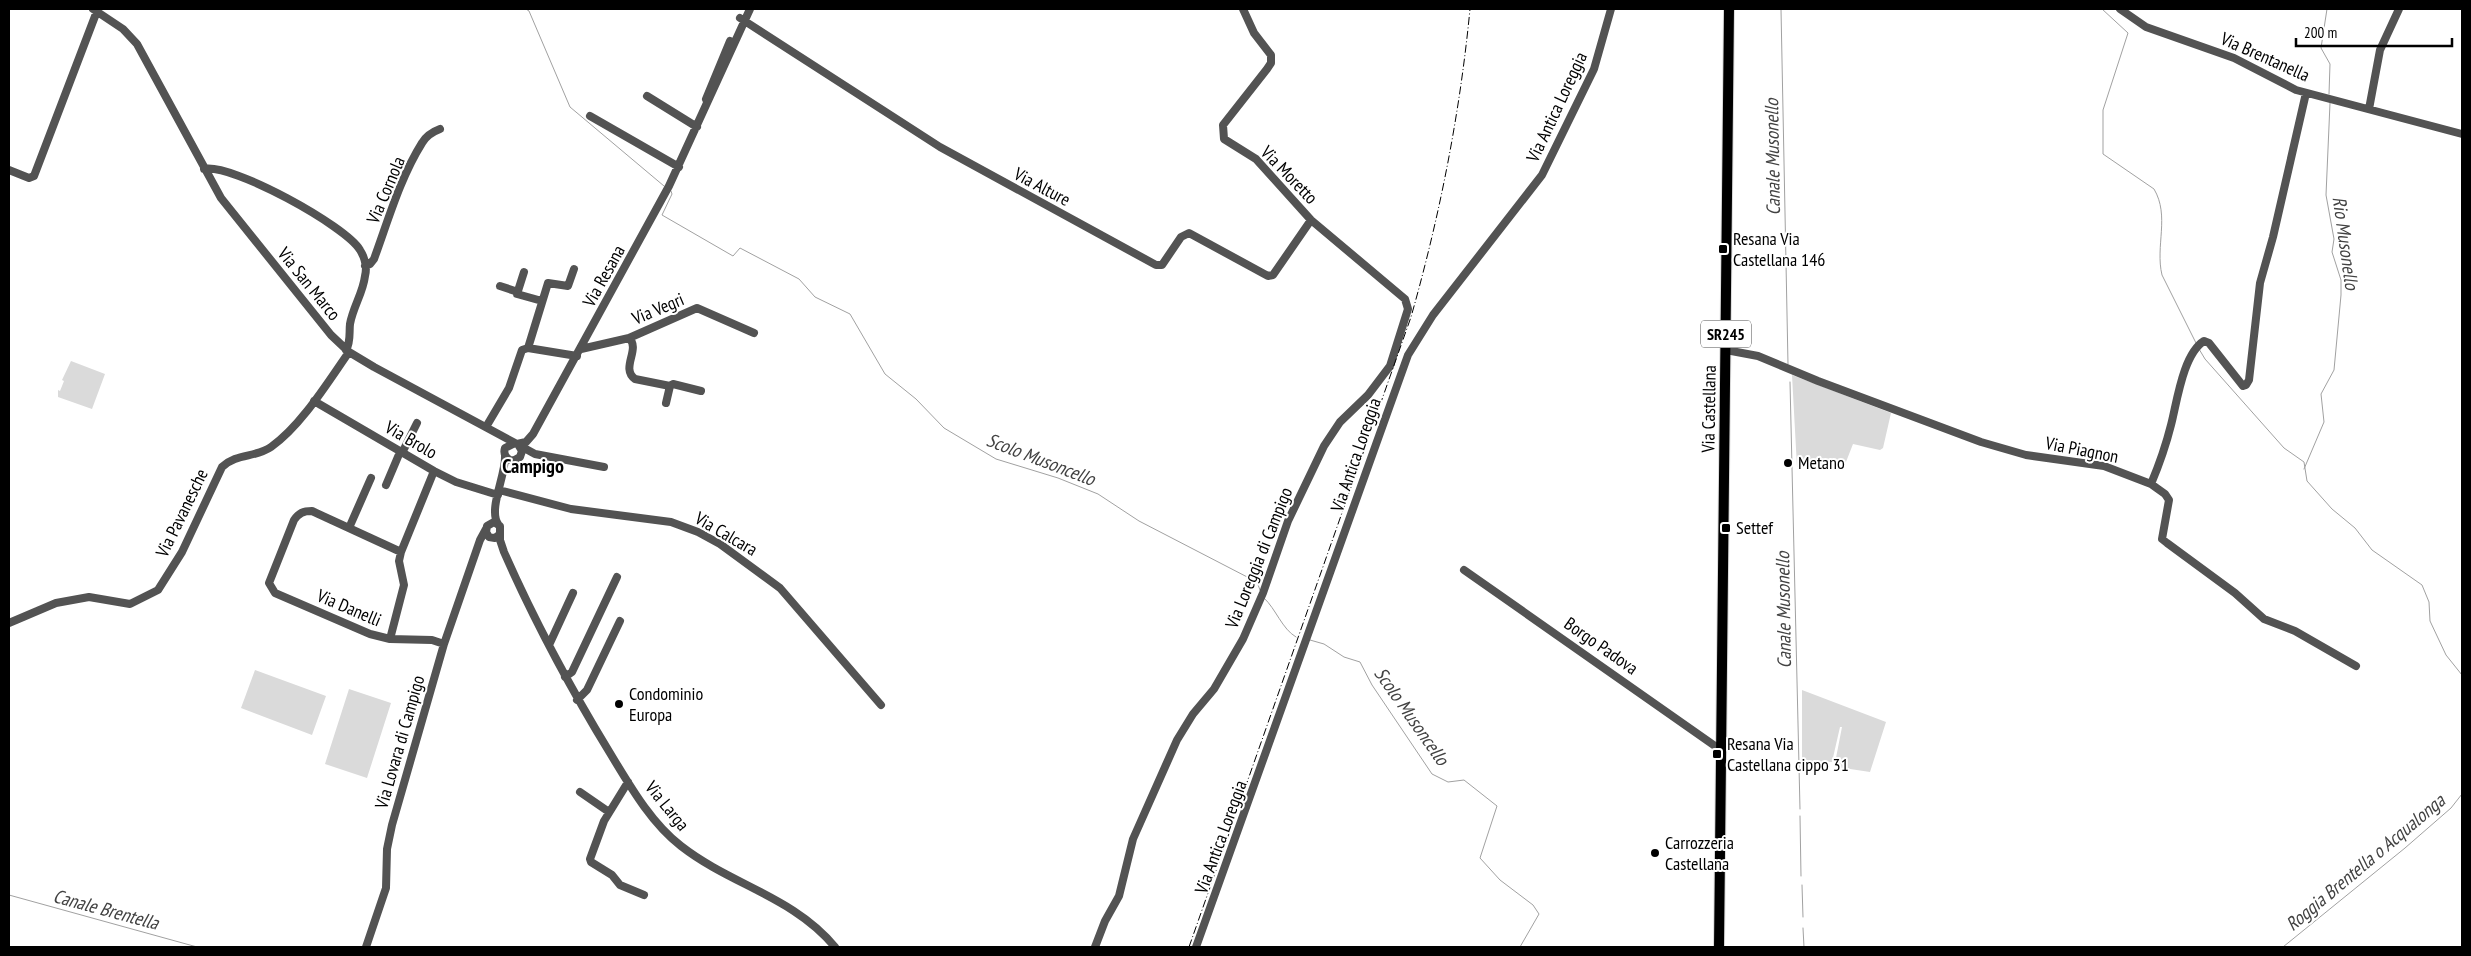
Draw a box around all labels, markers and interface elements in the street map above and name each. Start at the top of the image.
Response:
scale bar [2296,15,2452,47]
text: 200 m [2304,23,2337,42]
street label: Via Brentanella [2216,26,2313,86]
street label: Via Antica Loreggia [1521,48,1592,166]
water label: Canale Musonello [1759,97,1785,215]
street label: Via Moretto [1255,140,1323,209]
street label: Via Cornola [361,153,410,228]
street label: Via Alture [1009,162,1074,211]
water label: Rio Musonello [2328,195,2365,293]
place label: Resana Via Castellana 146 [1733,227,1825,271]
street label: Via Resana [577,241,630,312]
street label: Via San Marco [272,242,346,325]
marker: Resana Via Castellana 146 [1717,243,1729,255]
street label: Via Vegri [627,287,687,330]
road number: SR245 [1701,320,1751,348]
street label: Via Castellana [1696,365,1721,454]
street label: Via Antica Loreggia [1325,395,1386,516]
street label: Via Brolo [380,415,442,464]
water label: Scolo Musoncello [983,427,1100,491]
street label: Via Piagnon [2043,431,2121,468]
place label: Metano [1798,451,1845,474]
district label: Campigo [502,453,564,479]
marker: Metano [1782,457,1794,469]
street label: Via Pavanesche [150,465,213,562]
street label: Via Loreggia di Campigo [1219,484,1297,633]
street label: Via Calcara [690,506,762,561]
place label: Settef [1736,516,1774,539]
marker: Settef [1720,522,1732,534]
water label: Canale Musonello [1770,550,1796,668]
street label: Via Danelli [313,583,385,631]
street label: Borgo Padova [1560,612,1643,679]
water label: Scolo Musoncello [1369,662,1456,771]
street label: Via Lovara di Campigo [369,672,430,812]
place label: Condominio Europa [629,682,703,726]
marker: Condominio Europa [613,698,625,710]
place label: Resana Via Castellana cippo 31 [1727,732,1849,776]
marker: Resana Via Castellana cippo 31 [1711,748,1723,760]
street label: Via Larga [640,775,694,835]
street label: Via Antica Loreggia [1189,777,1252,898]
water label: Roggia Brentella o Acqualonga [2281,788,2450,936]
place label: Carrozzeria Castellana [1665,831,1734,875]
marker: Carrozzeria Castellana [1649,847,1661,859]
water label: Canale Brentella [51,883,163,935]

